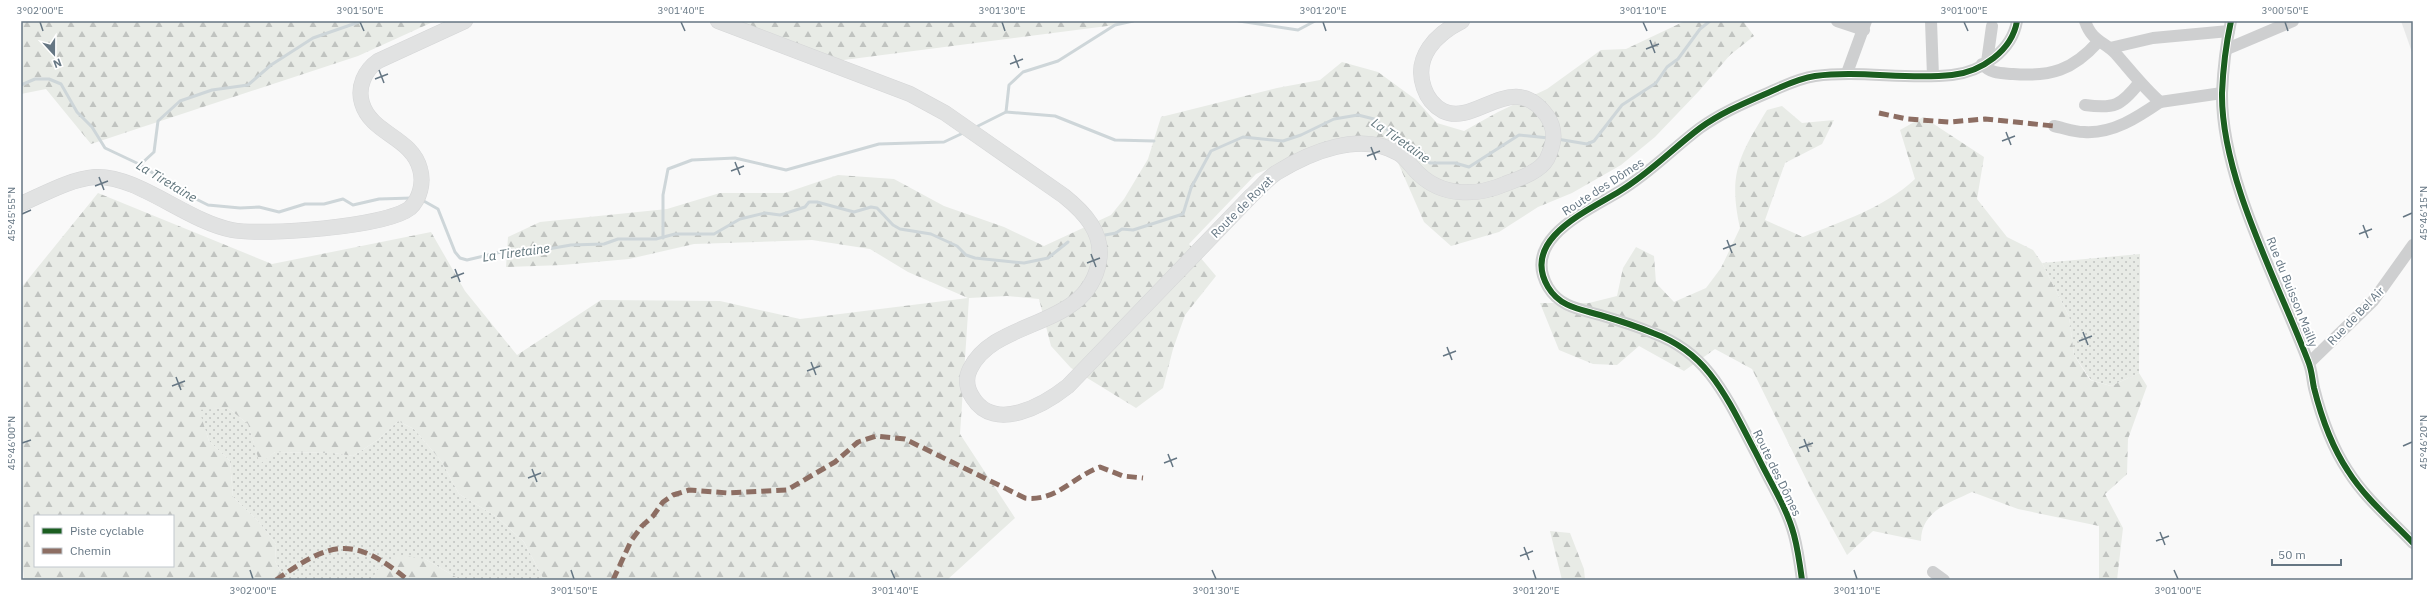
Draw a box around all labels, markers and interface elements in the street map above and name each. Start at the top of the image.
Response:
text: 3°02'00"E [16,4,64,17]
text: 3°01'50"E [336,4,384,17]
text: 3°01'40"E [657,4,705,17]
text: 3°01'30"E [978,4,1026,17]
text: 3°01'20"E [1299,4,1347,17]
text: 3°01'10"E [1619,4,1667,17]
text: 3°01'00"E [1940,4,1988,17]
text: 3°00'50"E [2261,4,2309,17]
north arrow [34,34,74,74]
text: N [51,55,64,71]
water label: La Tiretaine [1368,114,1434,167]
street label: Route des Dômes [1559,154,1647,219]
water label: La Tiretaine [133,157,200,206]
street label: Route de Royat [1207,172,1276,241]
text: 45°46'15"N [2417,186,2430,240]
text: 45°45'55"N [5,187,18,241]
street label: Rue du Buisson Mailly [2263,234,2321,349]
water label: La Tiretaine [481,239,551,266]
street label: Rue de Bel Air [2324,283,2388,348]
text: 45°46'20"N [2417,415,2430,469]
text: 45°46'00"N [5,416,18,470]
street label: Route des Dômes [1750,427,1805,519]
legend [34,515,174,567]
text: Piste cyclable [70,523,145,538]
scale bar [2272,541,2341,567]
text: Chemin [70,543,111,558]
text: 50 m [2278,547,2306,562]
text: 3°02'00"E [229,584,277,597]
text: 3°01'50"E [550,584,598,597]
text: 3°01'40"E [871,584,919,597]
text: 3°01'30"E [1192,584,1240,597]
text: 3°01'20"E [1512,584,1560,597]
text: 3°01'10"E [1833,584,1881,597]
text: 3°01'00"E [2154,584,2202,597]

